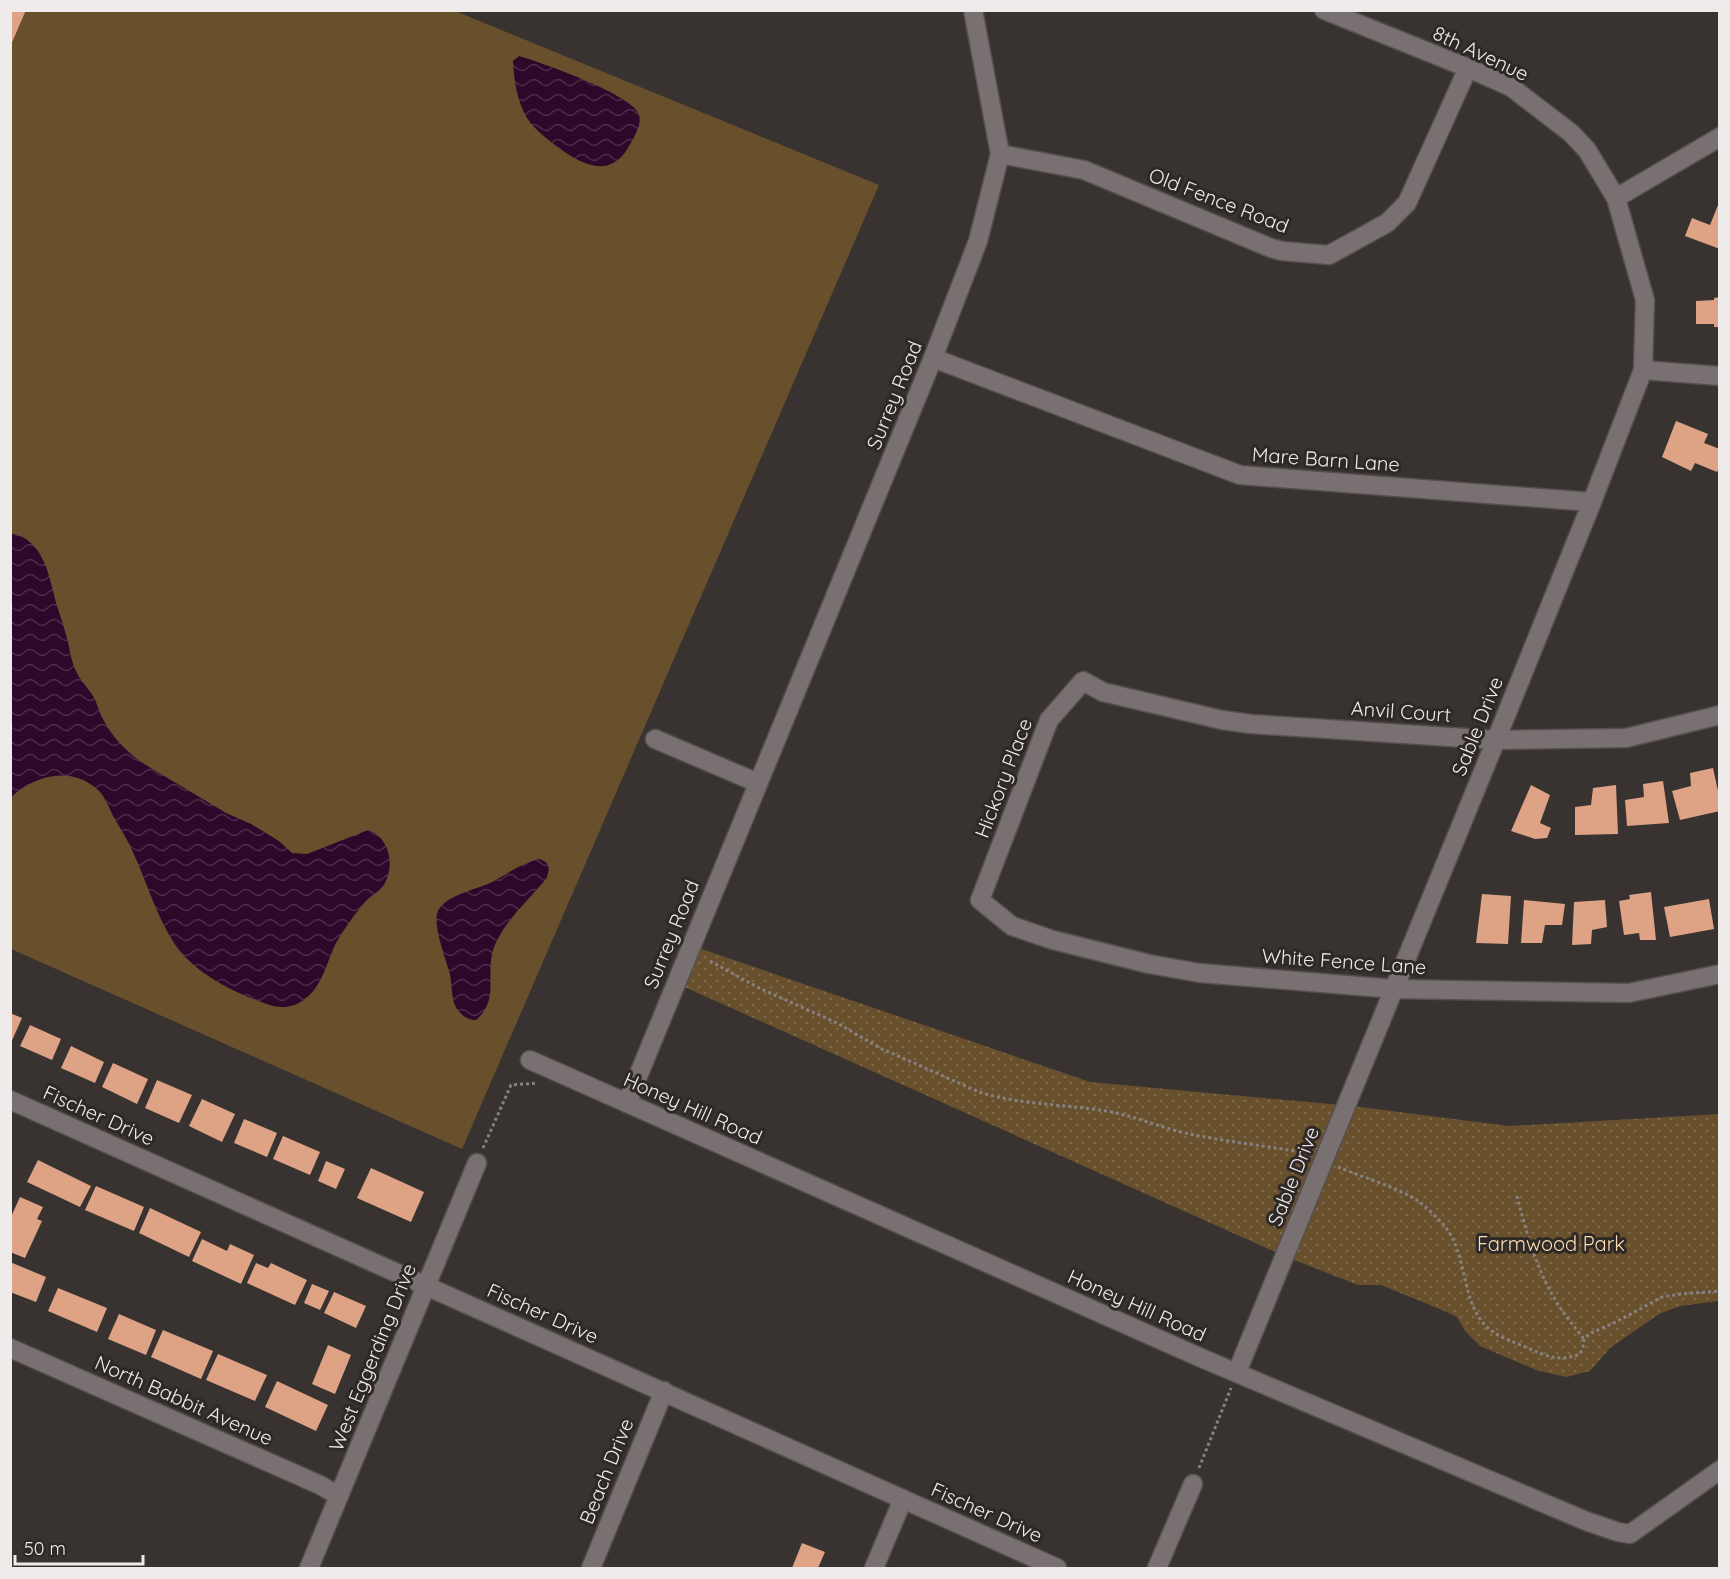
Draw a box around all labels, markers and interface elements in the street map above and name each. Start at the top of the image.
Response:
street label: 8th Avenue [1429,20,1533,86]
street label: Old Fence Road [1145,162,1293,238]
street label: Surrey Road [861,337,927,453]
street label: Mare Barn Lane [1251,441,1401,477]
street label: Sable Drive [1446,673,1508,779]
street label: Anvil Court [1350,695,1452,727]
street label: Hickory Place [969,715,1037,841]
street label: Surrey Road [638,876,704,992]
street label: White Fence Lane [1261,943,1427,979]
street label: Honey Hill Road [620,1066,766,1150]
street label: Fischer Drive [39,1079,159,1151]
street label: Sable Drive [1262,1123,1324,1229]
park label: Farmwood Park [1477,1231,1625,1256]
street label: West Eggerding Drive [323,1259,421,1455]
street label: Honey Hill Road [1064,1263,1210,1347]
street label: Fischer Drive [483,1277,603,1349]
street label: North Babbit Avenue [91,1349,277,1451]
street label: Beach Drive [573,1414,639,1528]
street label: Fischer Drive [927,1476,1047,1548]
scale bar [15,1528,142,1566]
text: 50 m [24,1537,66,1560]

